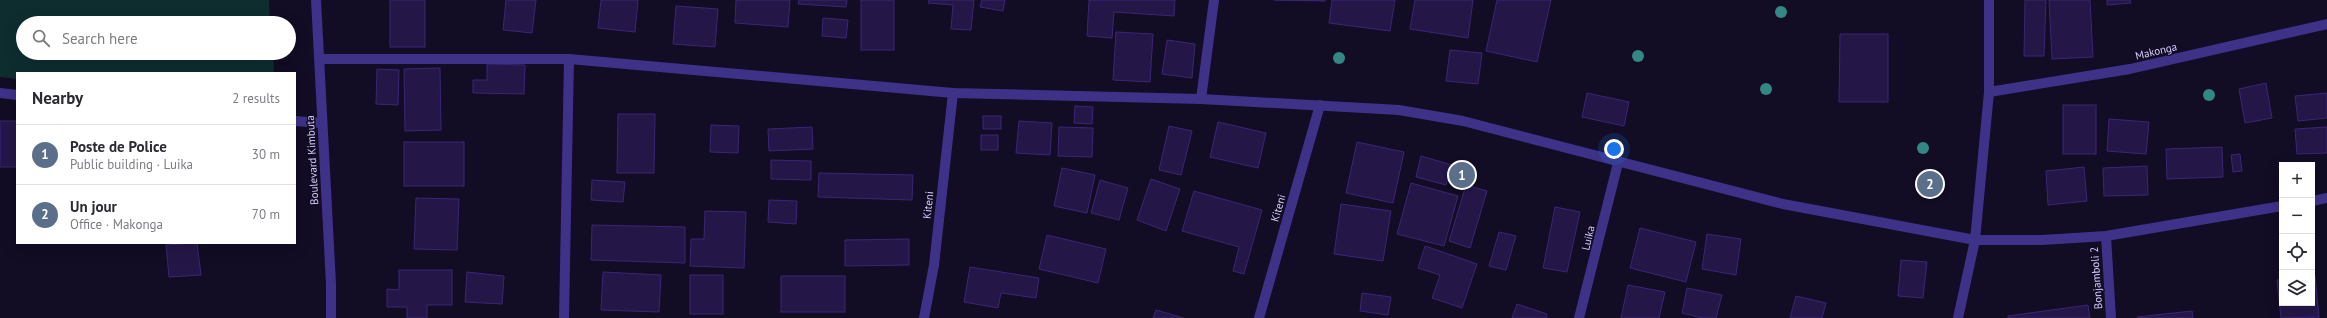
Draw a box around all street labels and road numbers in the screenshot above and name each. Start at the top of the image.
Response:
street label: Makonga [2134,39,2178,63]
street label: Boulevard Kimbuta [303,115,321,205]
street label: Kiteni [920,190,936,220]
street label: Kiteni [1267,193,1289,223]
street label: Luika [1578,224,1598,252]
street label: Bonjamboli 2 [2087,246,2105,310]

